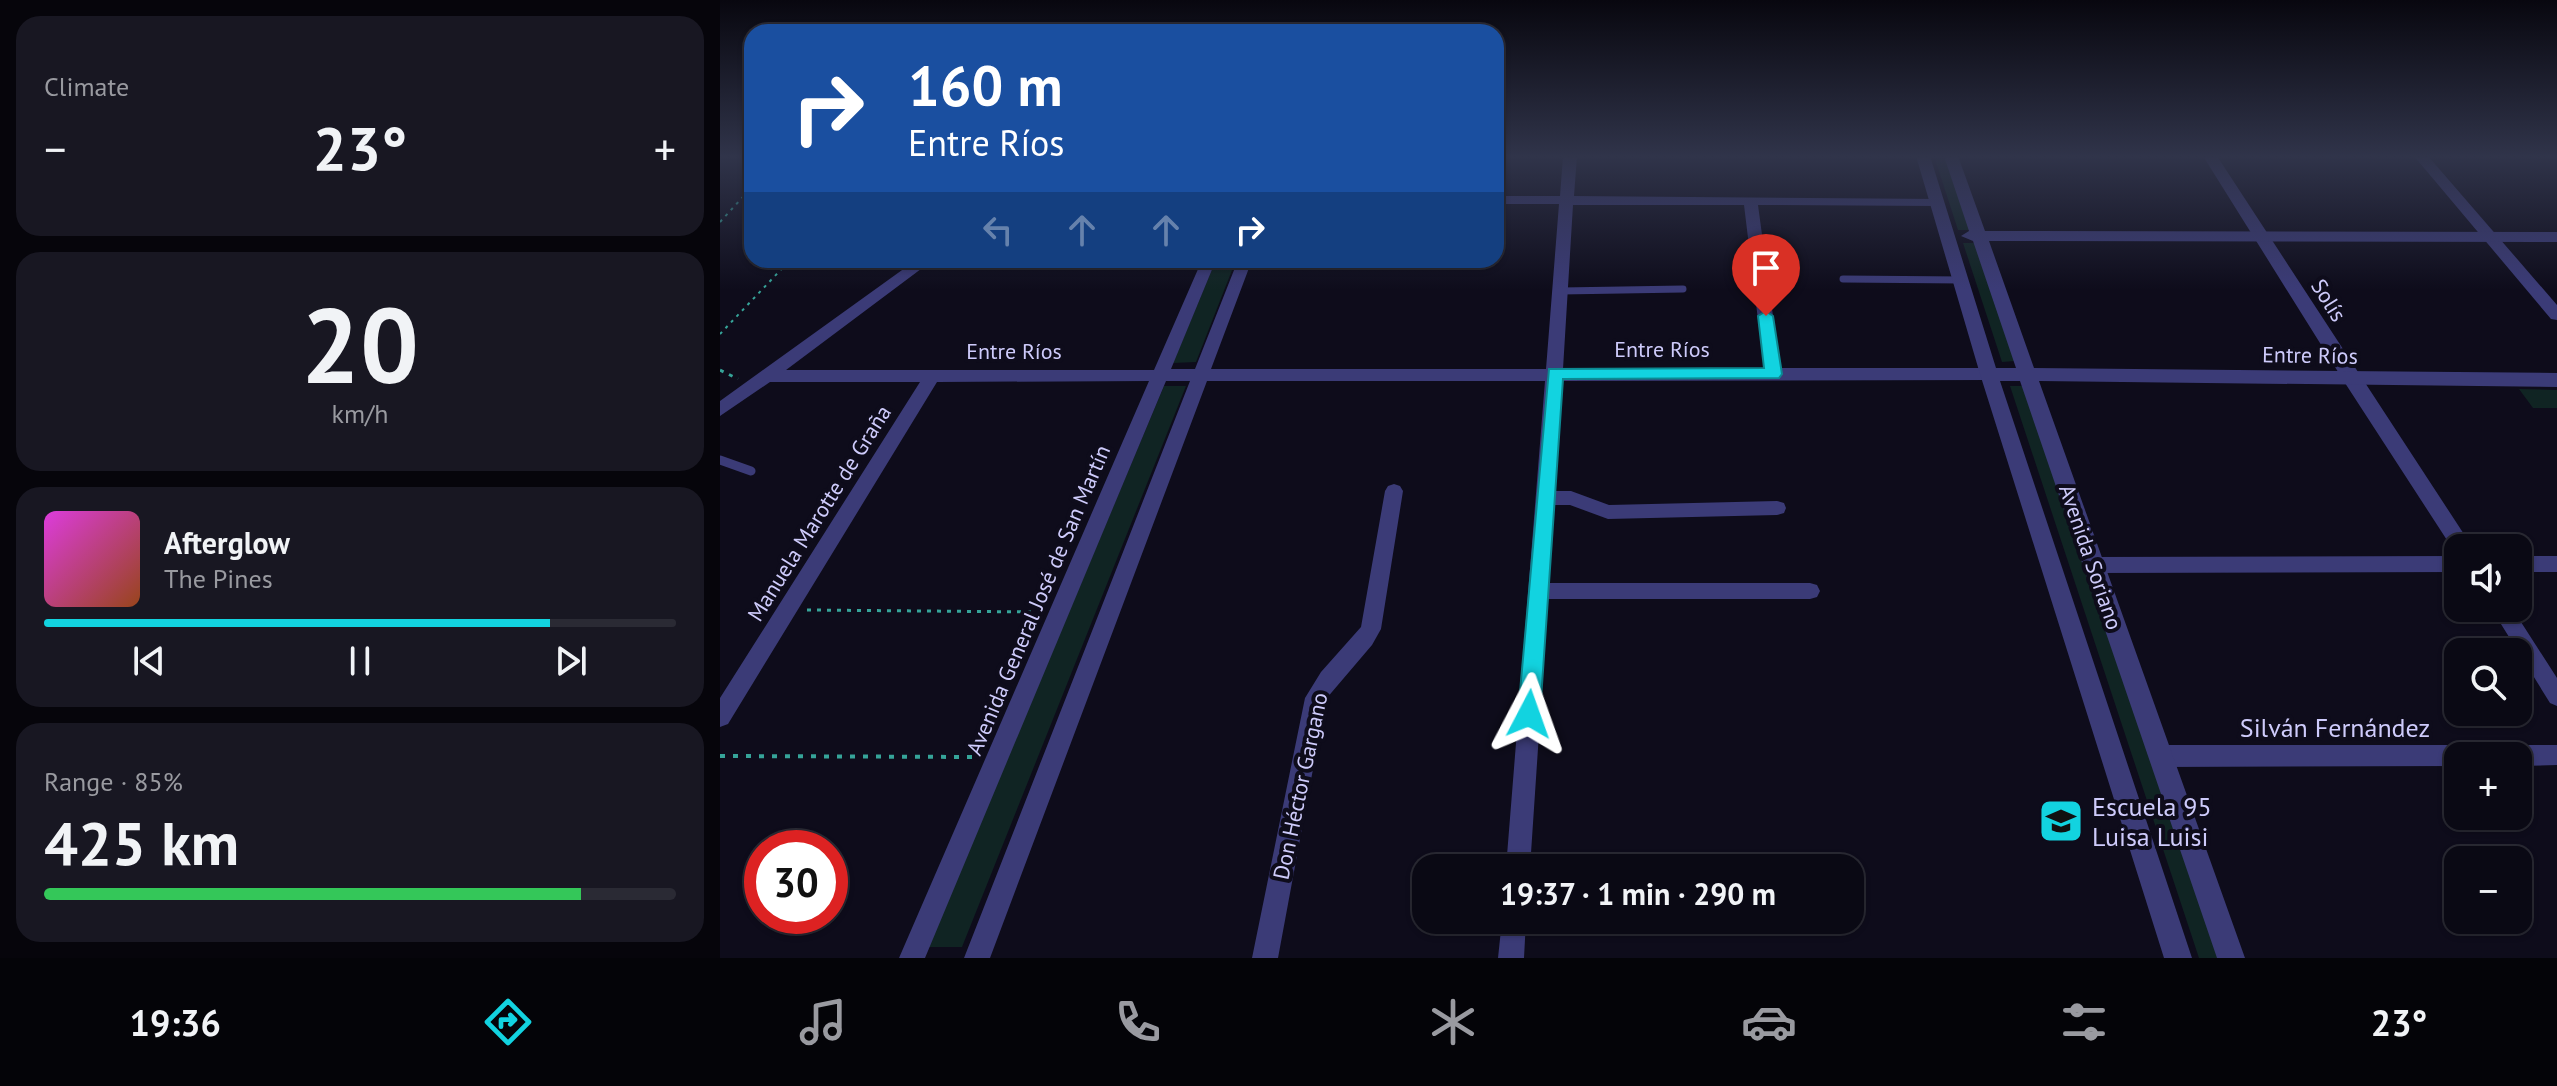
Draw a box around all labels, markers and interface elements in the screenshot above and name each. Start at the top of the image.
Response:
text: 160 m [908,49,1063,121]
icon: right [776,56,880,160]
text: Climate [44,70,129,103]
text: 23° [313,109,407,187]
text: Entre Ríos [908,119,1065,166]
text: − [44,120,66,177]
text: + [654,120,676,177]
icon: left [976,208,1020,252]
icon: ahead [1060,208,1104,252]
icon: ahead [1144,208,1188,252]
icon: right [1228,208,1272,252]
pin [1732,234,1800,316]
icon: arrive [1744,246,1788,290]
street label: Solís [2305,273,2353,327]
text: 20 [301,277,419,412]
street label: Entre Ríos [1614,335,1710,363]
street label: Entre Ríos [966,337,1062,365]
street label: Entre Ríos [2262,340,2358,370]
text: km/h [332,397,389,430]
street label: Manuela Marotte de Graña [741,400,897,626]
street label: Avenida General José de San Martín [960,441,1116,759]
street label: Avenida Soriano [2053,481,2129,633]
text: Afterglow [164,523,290,562]
map controls [2444,534,2532,934]
button: sound [2444,534,2532,622]
text: The Pines [164,562,273,595]
button: search [2444,638,2532,726]
icon: previous [127,639,171,683]
icon: pause [338,639,382,683]
icon: next [549,639,593,683]
position arrow [1487,672,1571,756]
street label: Don Héctor Gargano [1267,690,1333,882]
street label: Silván Fernández [2240,711,2430,744]
button: + [2444,742,2532,830]
text: Range · 85% [44,765,183,798]
place label: Escuela 95 Luisa Luisi [2092,790,2212,853]
school or university icon: Escuela 95 Luisa Luisi [2037,797,2085,845]
text: 425 km [44,804,239,882]
speed limit sign: 30 [744,830,848,934]
button: − [2444,846,2532,934]
text: 19:37 · 1 min · 290 m [1500,874,1776,913]
icon: directions [480,994,536,1050]
icon: music [795,994,851,1050]
icon: phone [1110,994,1166,1050]
icon: climate [1425,994,1481,1050]
icon: car [1741,994,1797,1050]
icon: filters [2056,994,2112,1050]
text: 19:36 [130,999,221,1046]
text: 23° [2371,999,2427,1046]

